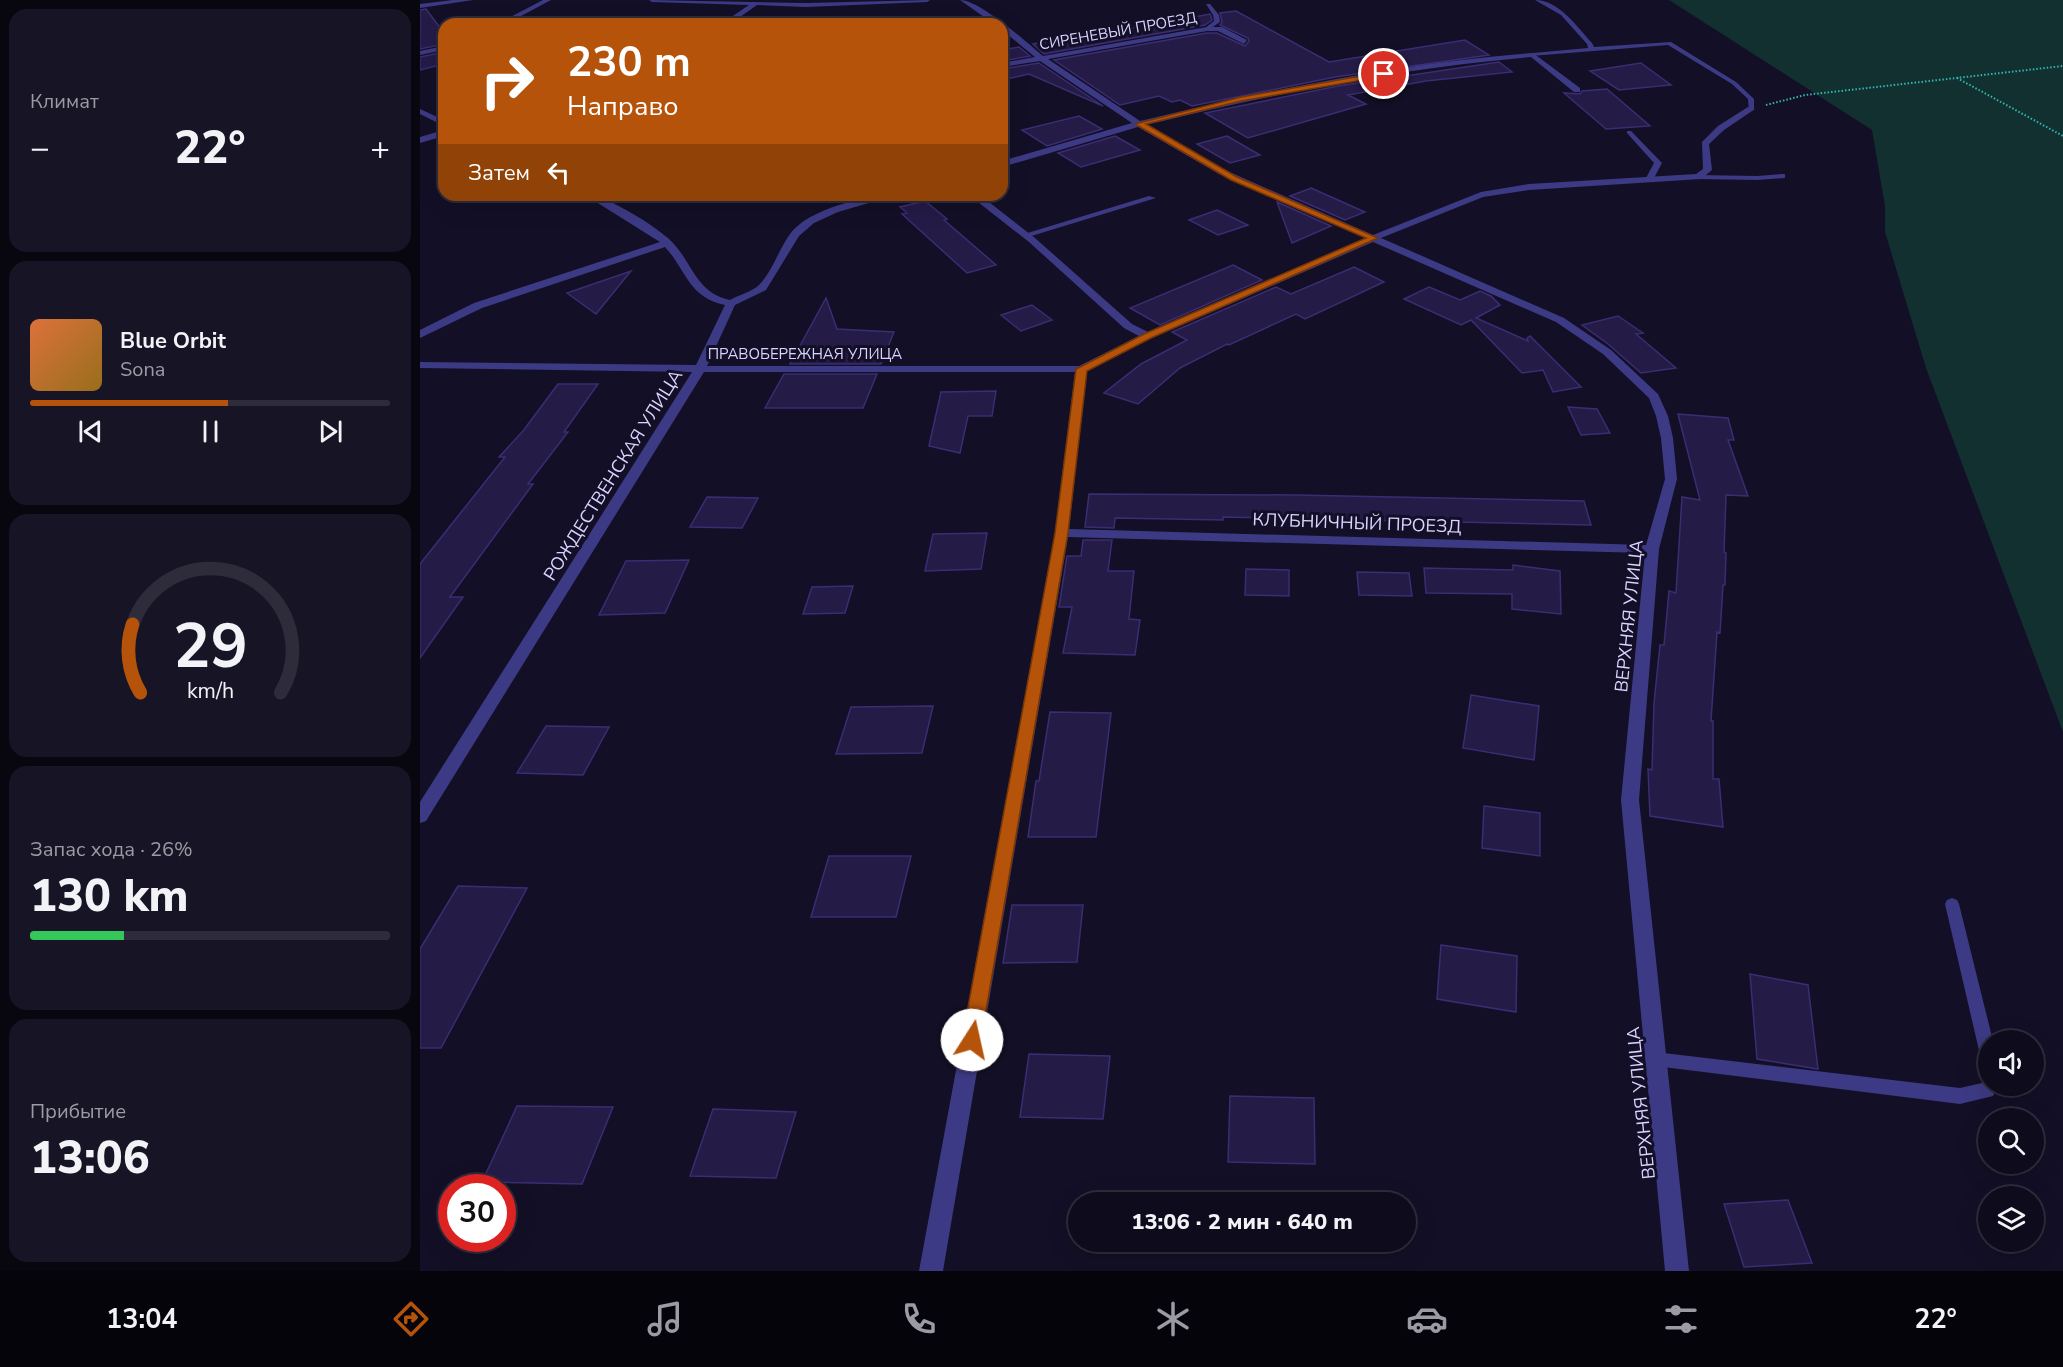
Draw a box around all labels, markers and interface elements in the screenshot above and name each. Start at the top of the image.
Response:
street label: СИРЕНЕВЫЙ ПРОЕЗД [1038,7,1199,55]
text: 230 m [567,34,691,91]
icon: right [468,42,546,120]
pin [1358,48,1409,99]
icon: arrive [1367,57,1400,90]
text: Климат [30,88,99,115]
text: Направо [567,88,678,125]
text: 22° [174,118,246,179]
text: − [30,126,50,171]
text: + [370,126,390,171]
icon: left [542,156,575,189]
text: Затем [468,158,530,188]
text: Blue Orbit [120,326,226,356]
street label: ПРАВОБЕРЕЖНАЯ УЛИЦА [708,344,902,364]
text: Sona [120,356,165,383]
street label: РОЖДЕСТВЕНСКАЯ УЛИЦА [538,365,688,585]
icon: previous [74,415,107,448]
icon: pause [194,415,227,448]
icon: next [314,415,347,448]
street label: КЛУБНИЧНЫЙ ПРОЕЗД [1252,507,1462,539]
street label: ВЕРХНЯЯ УЛИЦА [1609,539,1649,693]
text: 29 [173,604,247,689]
text: km/h [186,676,234,706]
text: Запас хода · 26% [30,836,193,863]
text: 130 km [30,866,189,927]
position arrow [940,1008,1004,1072]
street label: ВЕРХНЯЯ УЛИЦА [1621,1026,1661,1180]
map controls [1978,1030,2044,1252]
button: sound [1978,1030,2044,1096]
text: Прибытие [30,1098,126,1125]
button: search [1978,1108,2044,1174]
text: 13:06 [30,1128,150,1189]
speed limit sign: 30 [438,1174,516,1252]
button: layers [1978,1186,2044,1252]
text: 13:06 · 2 мин · 640 m [1131,1207,1353,1237]
icon: directions [390,1298,432,1340]
icon: music [644,1298,686,1340]
icon: phone [898,1298,940,1340]
icon: climate [1152,1298,1194,1340]
icon: car [1406,1298,1448,1340]
icon: filters [1660,1298,1702,1340]
text: 13:04 [106,1301,178,1338]
text: 22° [1914,1301,1957,1338]

